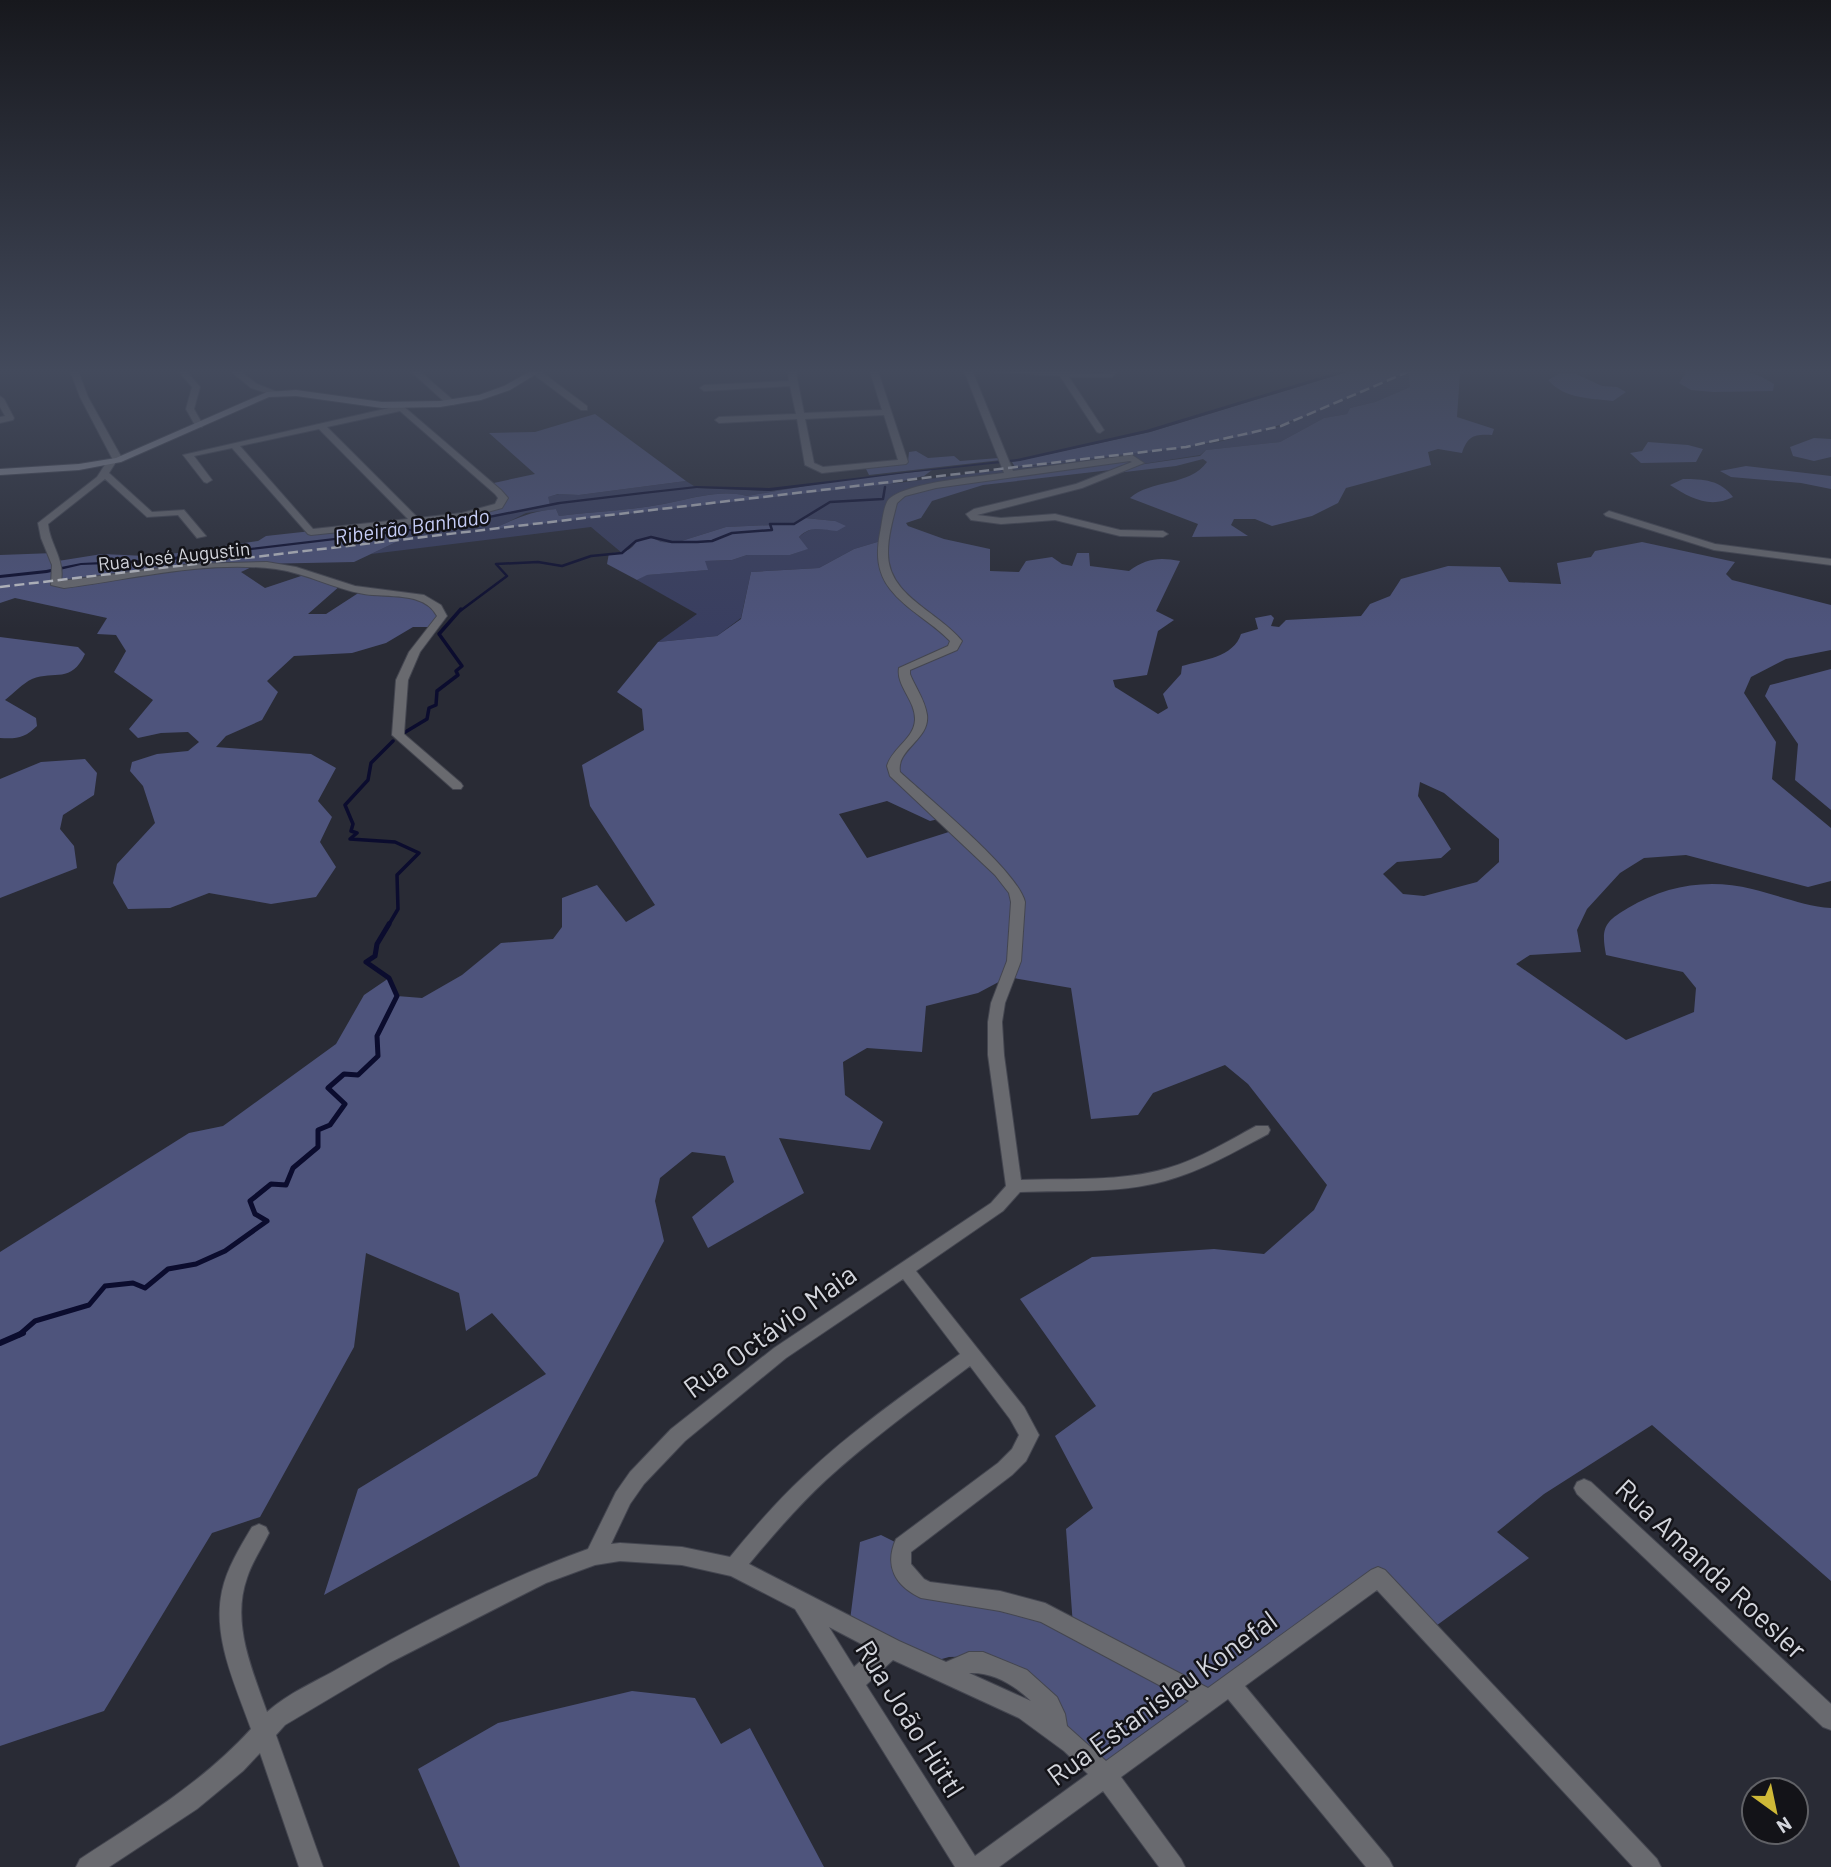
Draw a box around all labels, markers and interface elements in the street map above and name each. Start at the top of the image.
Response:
water label: Ribeirão Banhado [333,502,491,549]
street label: Rua José Augustin [97,536,251,575]
street label: Rua Octávio Maia [676,1256,862,1404]
street label: Rua Amanda Roesler [1609,1471,1814,1665]
street label: Rua Estanislau Konefal [1040,1602,1283,1792]
street label: Rua João Hüttl [849,1634,973,1803]
north arrow [1740,1776,1810,1846]
text: N [1773,1813,1796,1839]

